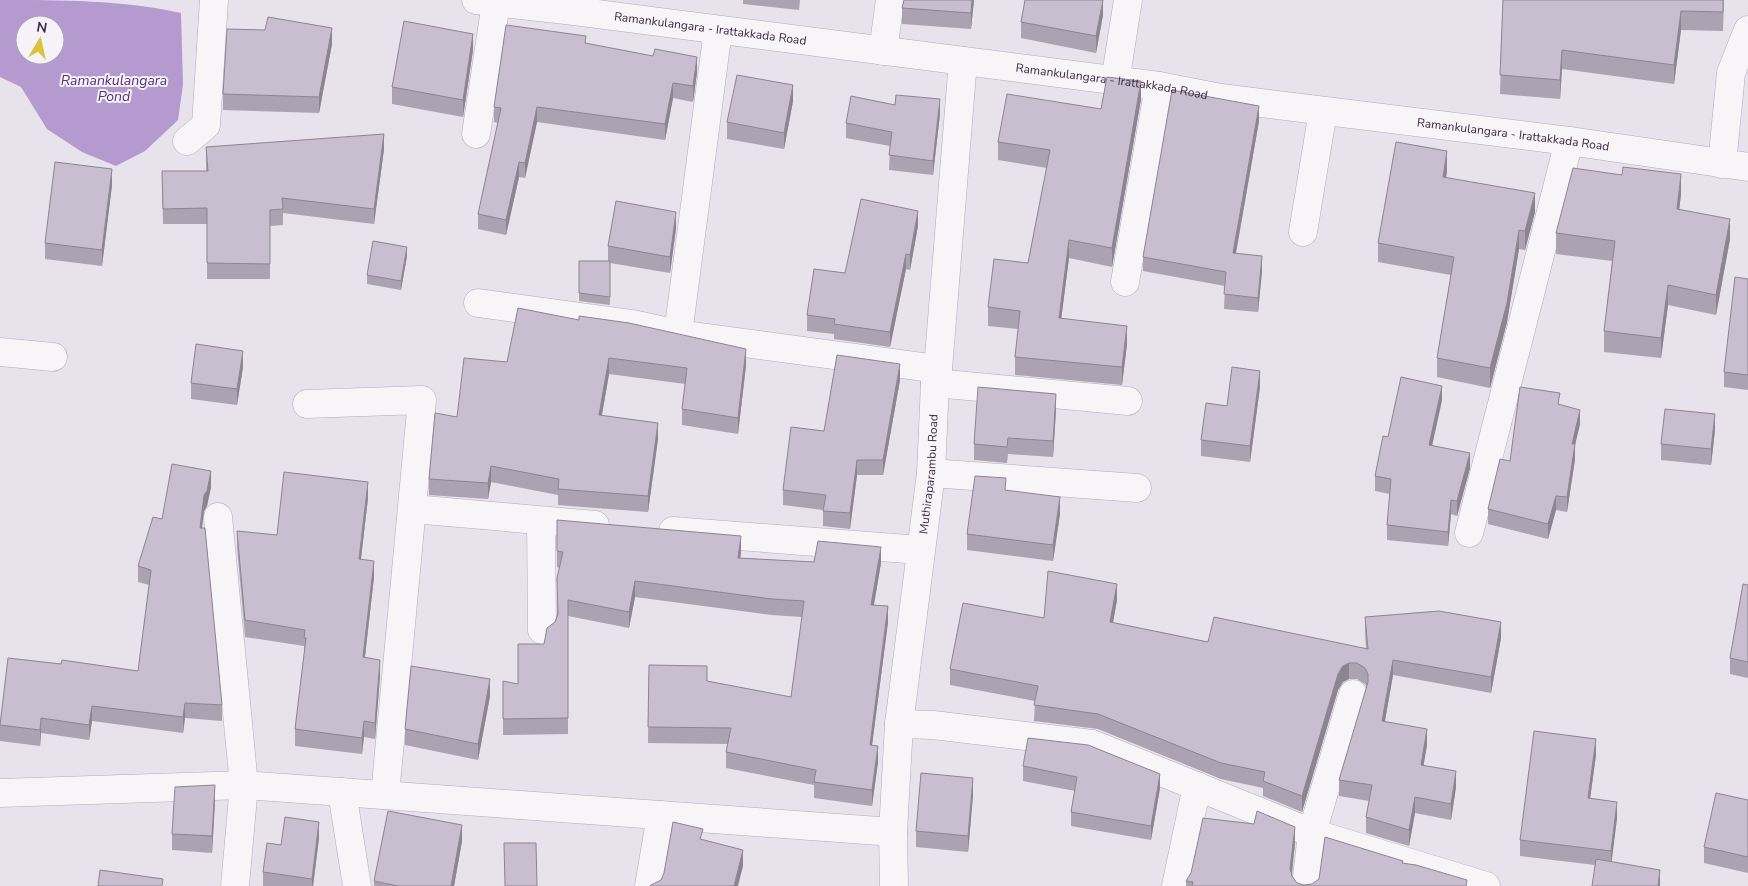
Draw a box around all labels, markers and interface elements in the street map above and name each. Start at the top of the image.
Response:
street label: Ramankulangara - Irattakkada Road [613,8,807,49]
north arrow [15,15,65,65]
text: N [35,17,49,38]
street label: Ramankulangara - Irattakkada Road [1015,60,1209,103]
water label: Ramankulangara Pond [61,71,167,106]
street label: Ramankulangara - Irattakkada Road [1416,114,1610,155]
street label: Muthiraparambu Road [915,414,942,535]

